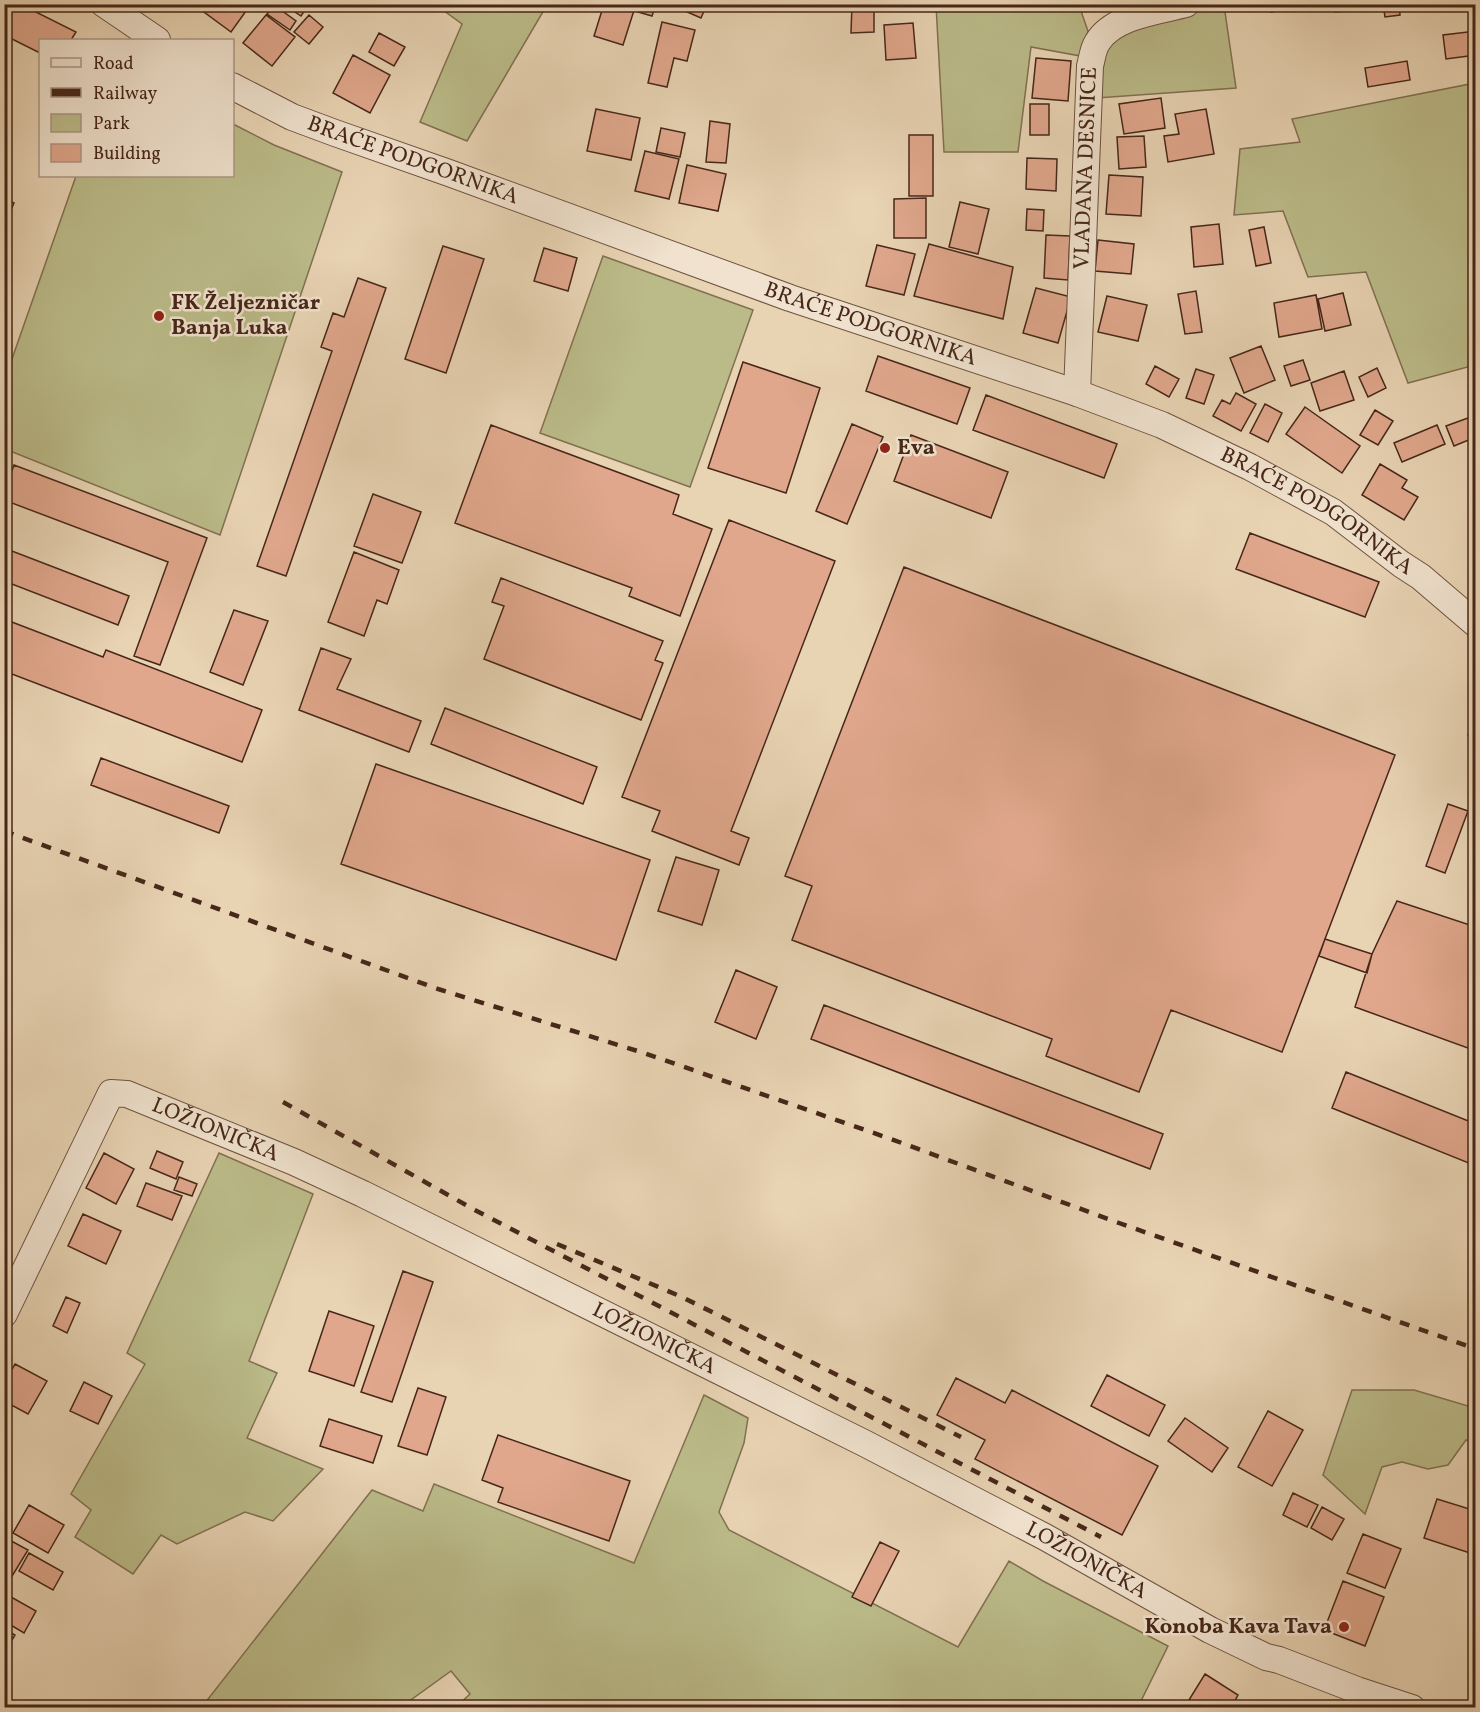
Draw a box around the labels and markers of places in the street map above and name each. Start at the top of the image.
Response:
place label: FK Željezničar Banja Luka [171,288,321,344]
marker: FK Željezničar Banja Luka [152,309,166,323]
place label: Eva [897,433,935,464]
marker: Eva [878,441,892,455]
place label: Konoba Kava Tava [1144,1612,1332,1643]
marker: Konoba Kava Tava [1337,1620,1351,1634]

